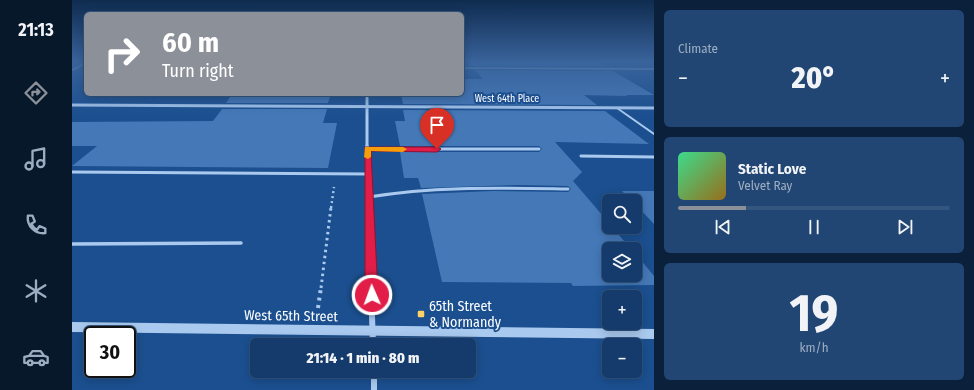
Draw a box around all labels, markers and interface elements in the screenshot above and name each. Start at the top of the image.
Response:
text: 21:13 [18,19,54,41]
text: 60 m [162,26,219,59]
icon: right [96,28,148,80]
text: Climate [678,41,718,56]
text: Turn right [162,60,234,82]
text: 20° [792,60,836,96]
text: − [678,65,688,92]
text: + [940,65,950,92]
icon: directions [22,79,50,107]
street label: West 64th Place [475,93,539,105]
pin [420,108,454,149]
icon: arrive [426,114,448,136]
icon: music [22,145,50,173]
text: Static Love [738,160,806,178]
text: Velvet Ray [738,178,792,193]
map controls [602,194,642,378]
button: search [602,194,642,234]
icon: phone [22,211,50,239]
icon: previous [712,216,734,238]
icon: pause [803,216,825,238]
icon: next [894,216,916,238]
button: layers [602,242,642,282]
position arrow [351,274,393,316]
icon: climate [22,277,50,305]
text: 19 [790,282,838,345]
button: + [602,290,642,330]
place label: 65th Street & Normandy [429,298,502,331]
street label: West 65th Street [244,307,339,325]
marker: 65th Street & Normandy [416,309,426,319]
speed limit sign: 30 [84,326,136,378]
button: − [602,338,642,378]
text: km/h [800,340,829,355]
icon: car [22,343,50,371]
text: 21:14 · 1 min · 80 m [307,349,420,367]

